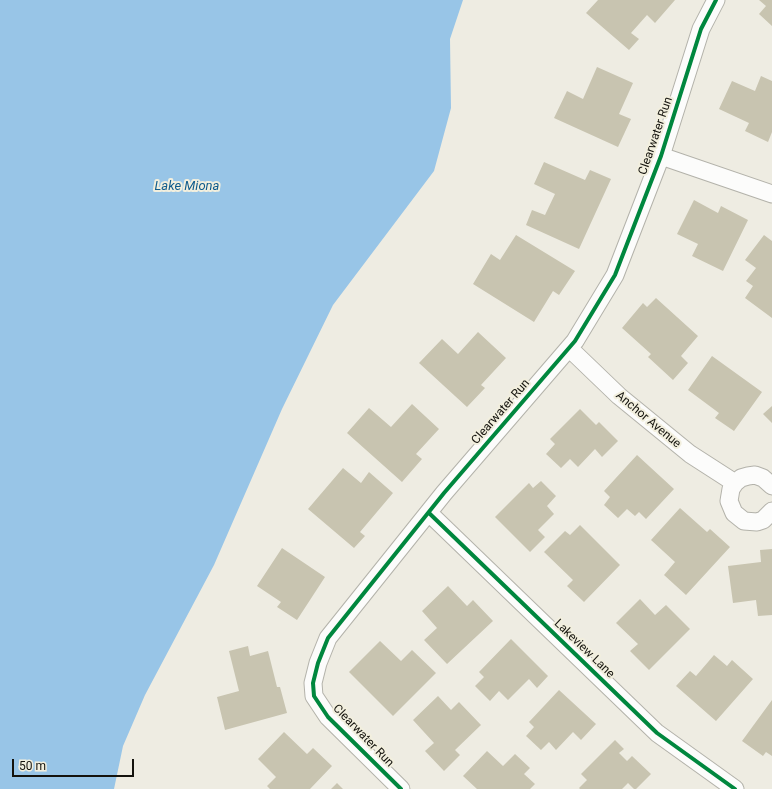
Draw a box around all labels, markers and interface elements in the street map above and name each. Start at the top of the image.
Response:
street label: Clearwater Run [636,95,676,177]
water label: Lake Miona [155,179,219,195]
street label: Clearwater Run [469,377,533,447]
street label: Anchor Avenue [613,389,683,451]
street label: Lakeview Lane [551,617,617,681]
street label: Clearwater Run [330,702,396,770]
scale bar [14,751,136,777]
text: 50 m [19,759,46,773]

